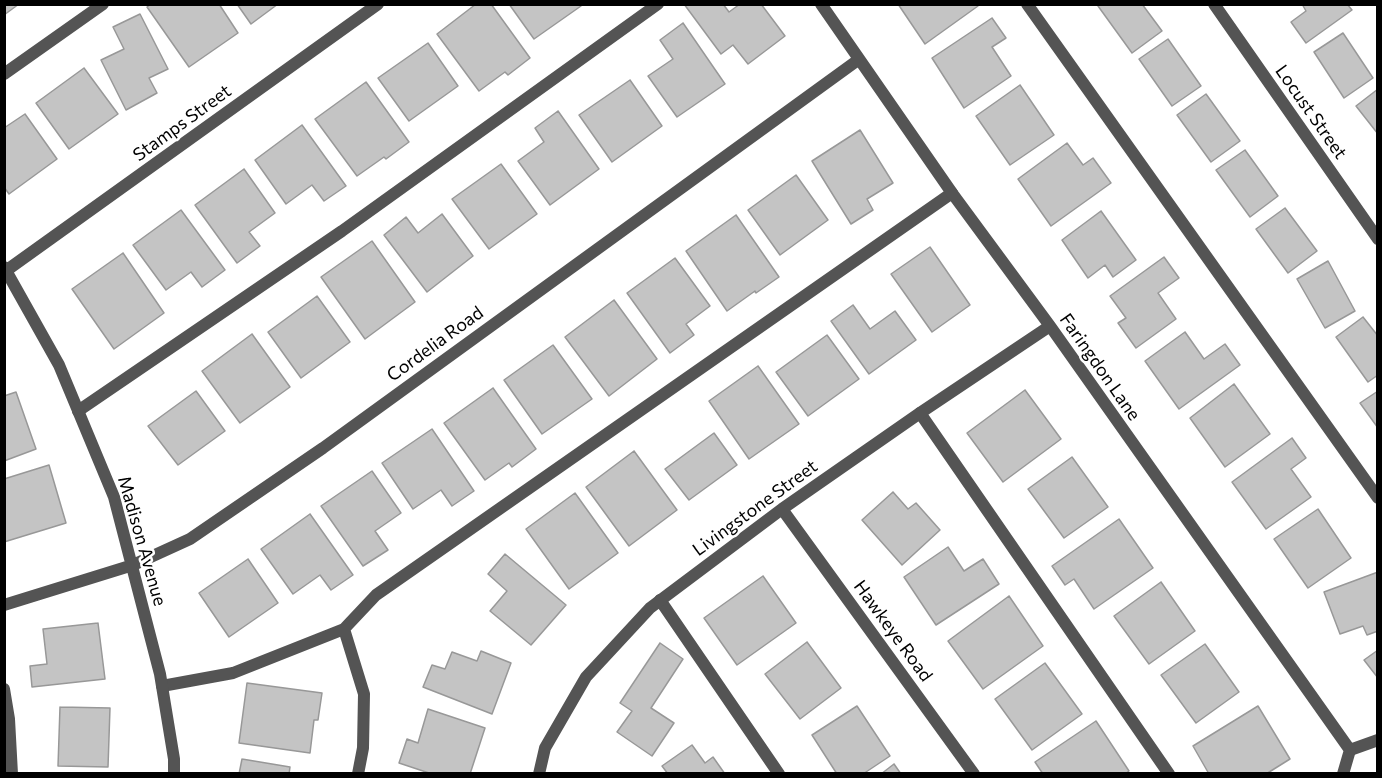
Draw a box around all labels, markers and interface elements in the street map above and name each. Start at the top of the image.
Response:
street label: Locust Street [1271,61,1351,163]
street label: Stamps Street [129,80,235,166]
street label: Cordelia Road [383,302,487,386]
street label: Faringdon Lane [1055,309,1145,425]
street label: Livingstone Street [688,455,822,561]
street label: Madison Avenue [113,474,171,608]
street label: Hawkeye Road [849,576,937,686]

